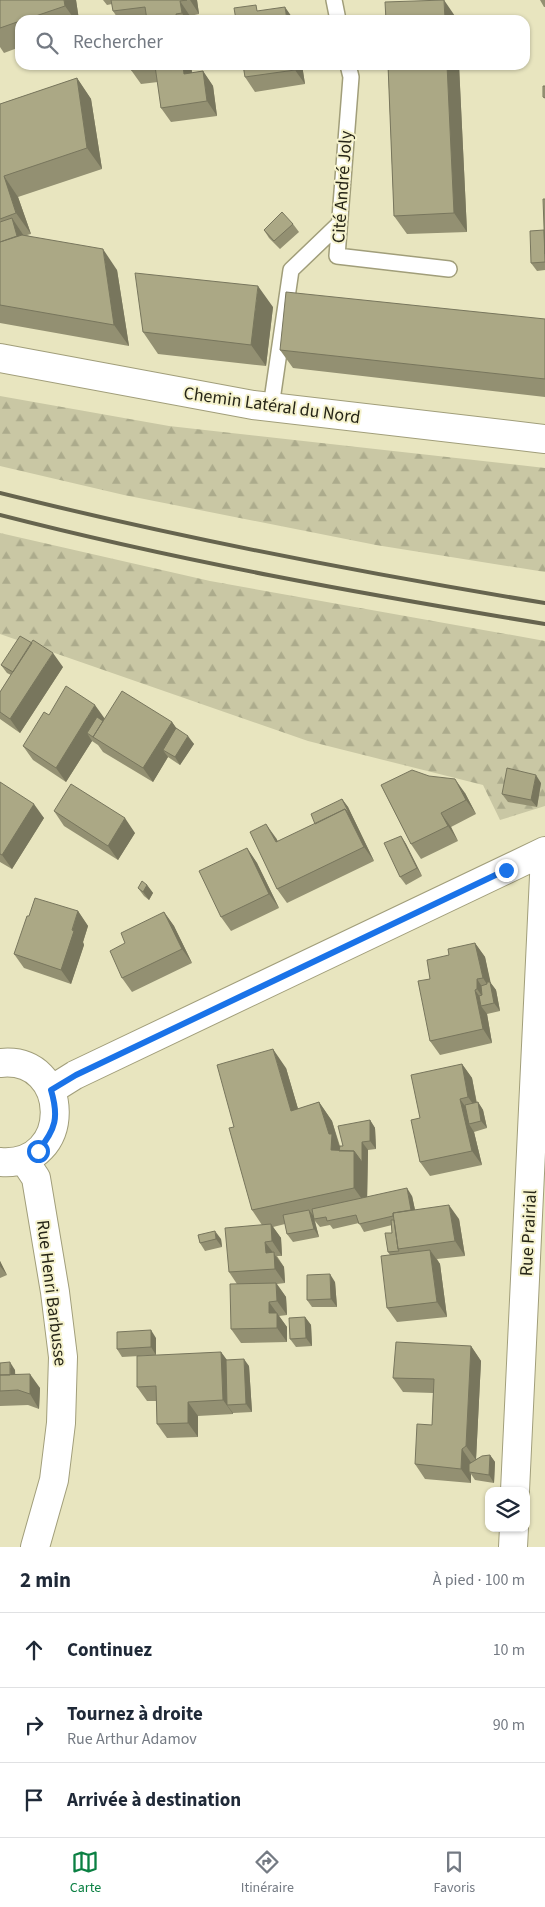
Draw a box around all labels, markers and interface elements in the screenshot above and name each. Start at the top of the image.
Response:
search box [15,15,530,70]
icon: search [33,29,61,57]
text: Rechercher [73,29,163,56]
street label: Cité André Joly [326,129,359,244]
street label: Chemin Latéral du Nord [182,381,362,430]
route end [495,859,518,882]
route start [27,1140,50,1163]
street label: Rue Prairial [514,1189,543,1277]
street label: Rue Henri Barbusse [30,1219,73,1368]
map controls [485,1487,530,1532]
button: layers [485,1487,530,1532]
text: 2 min [20,1565,71,1595]
text: À pied · 100 m [433,1569,525,1591]
icon: ahead [20,1636,48,1664]
text: Continuez [67,1637,152,1664]
text: 10 m [493,1639,525,1661]
text: Tournez à droite [67,1701,203,1728]
icon: right [20,1711,48,1739]
text: 90 m [493,1714,525,1736]
text: Rue Arthur Adamov [67,1728,197,1750]
icon: arrive [20,1786,48,1814]
text: Arrivée à destination [67,1787,241,1814]
tab: Carte [70,1848,101,1898]
tab: Itinéraire [241,1848,294,1898]
tab: Favoris [433,1848,475,1898]

